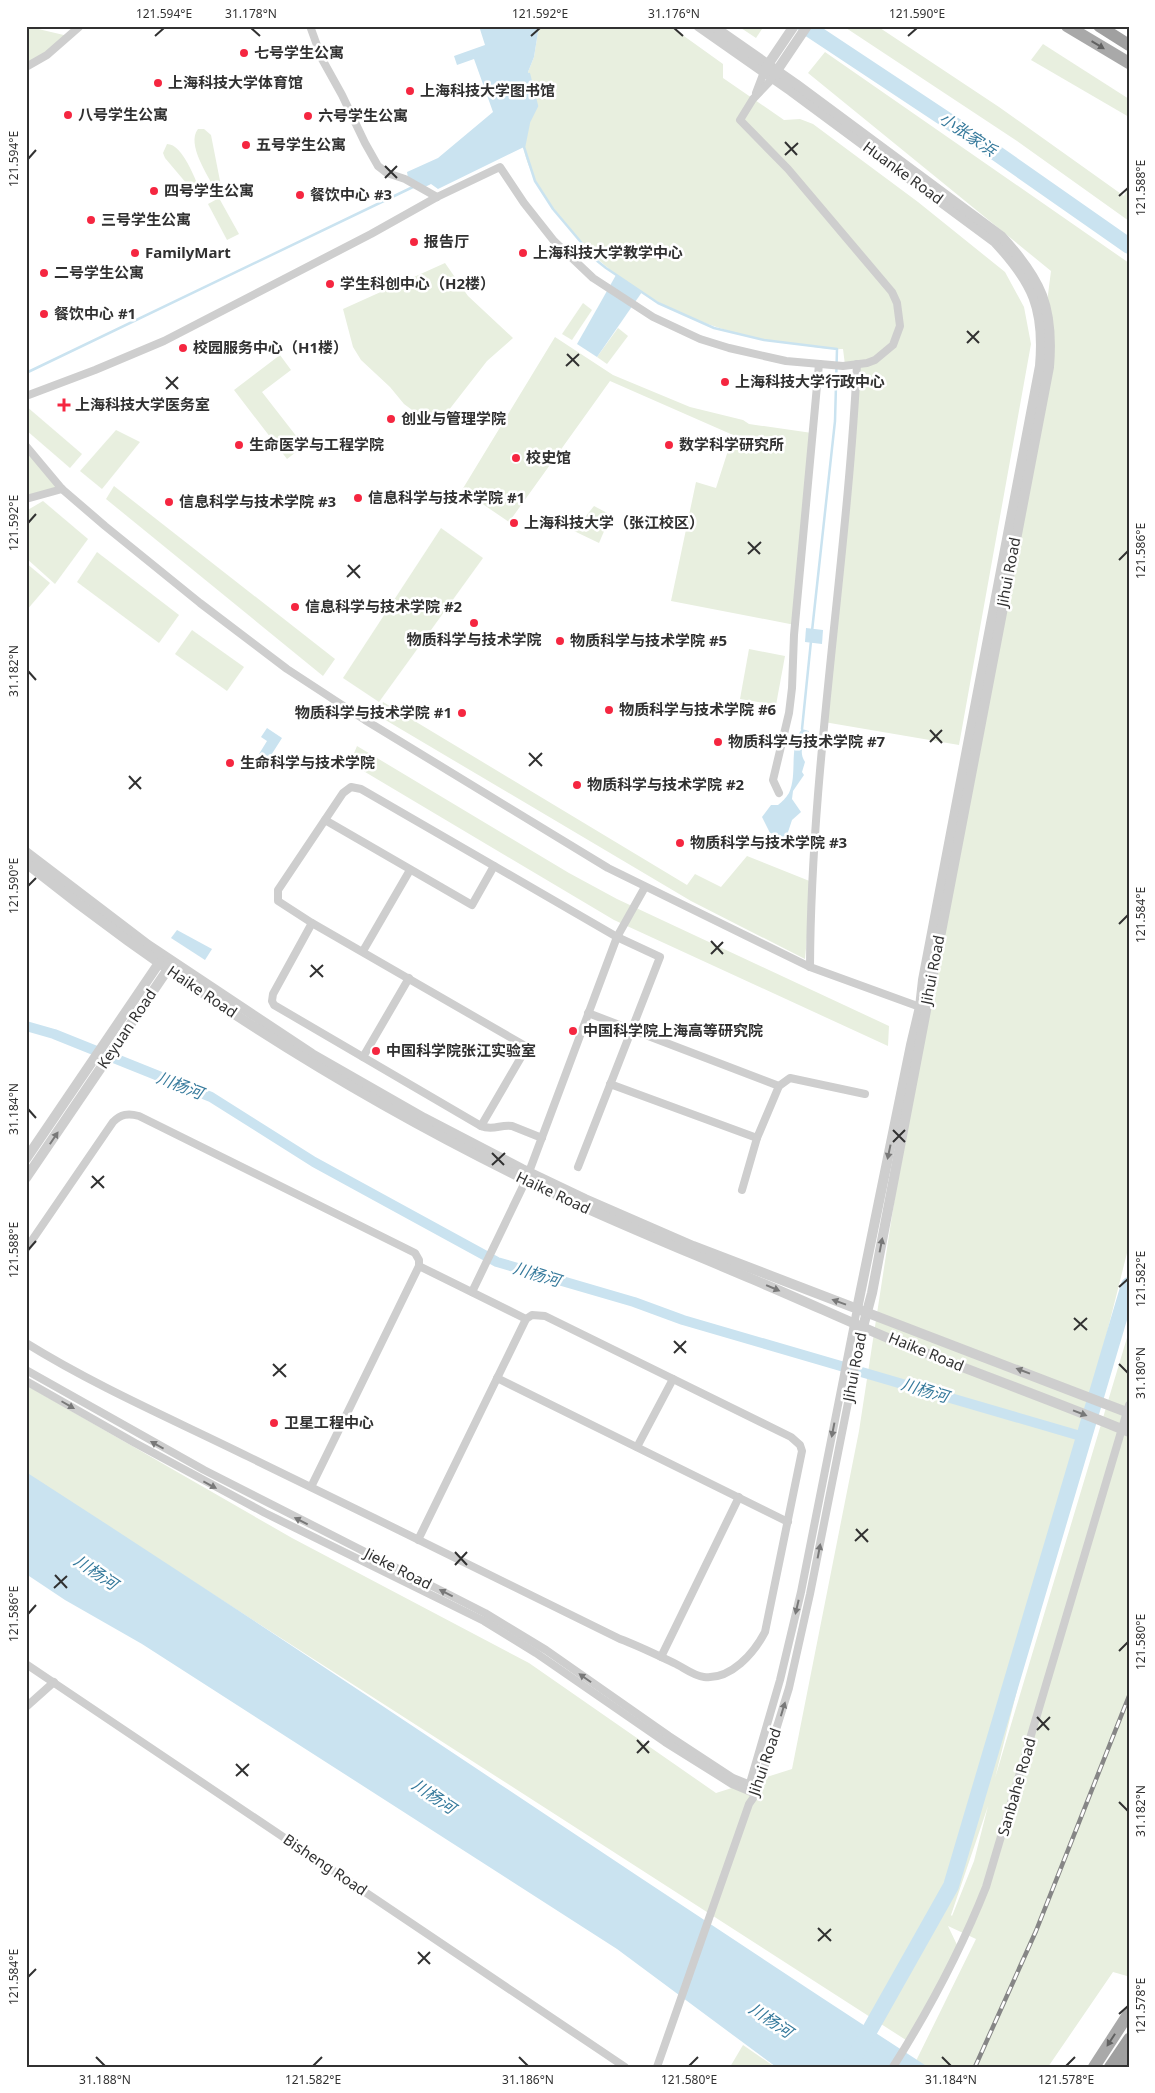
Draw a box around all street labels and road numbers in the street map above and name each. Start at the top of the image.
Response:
street label: Huanke Road [859,136,948,208]
street label: Jihui Road [991,535,1025,610]
street label: Jihui Road [915,933,949,1008]
street label: Haike Road [164,961,241,1022]
street label: Keyuan Road [92,985,160,1072]
street label: Haike Road [513,1166,594,1218]
street label: Haike Road [886,1327,967,1375]
street label: Jihui Road [837,1330,871,1405]
street label: Jieke Road [360,1542,435,1594]
street label: Jihui Road [742,1725,785,1800]
street label: Sanbahe Road [992,1735,1040,1838]
street label: Bisheng Road [280,1829,371,1900]

